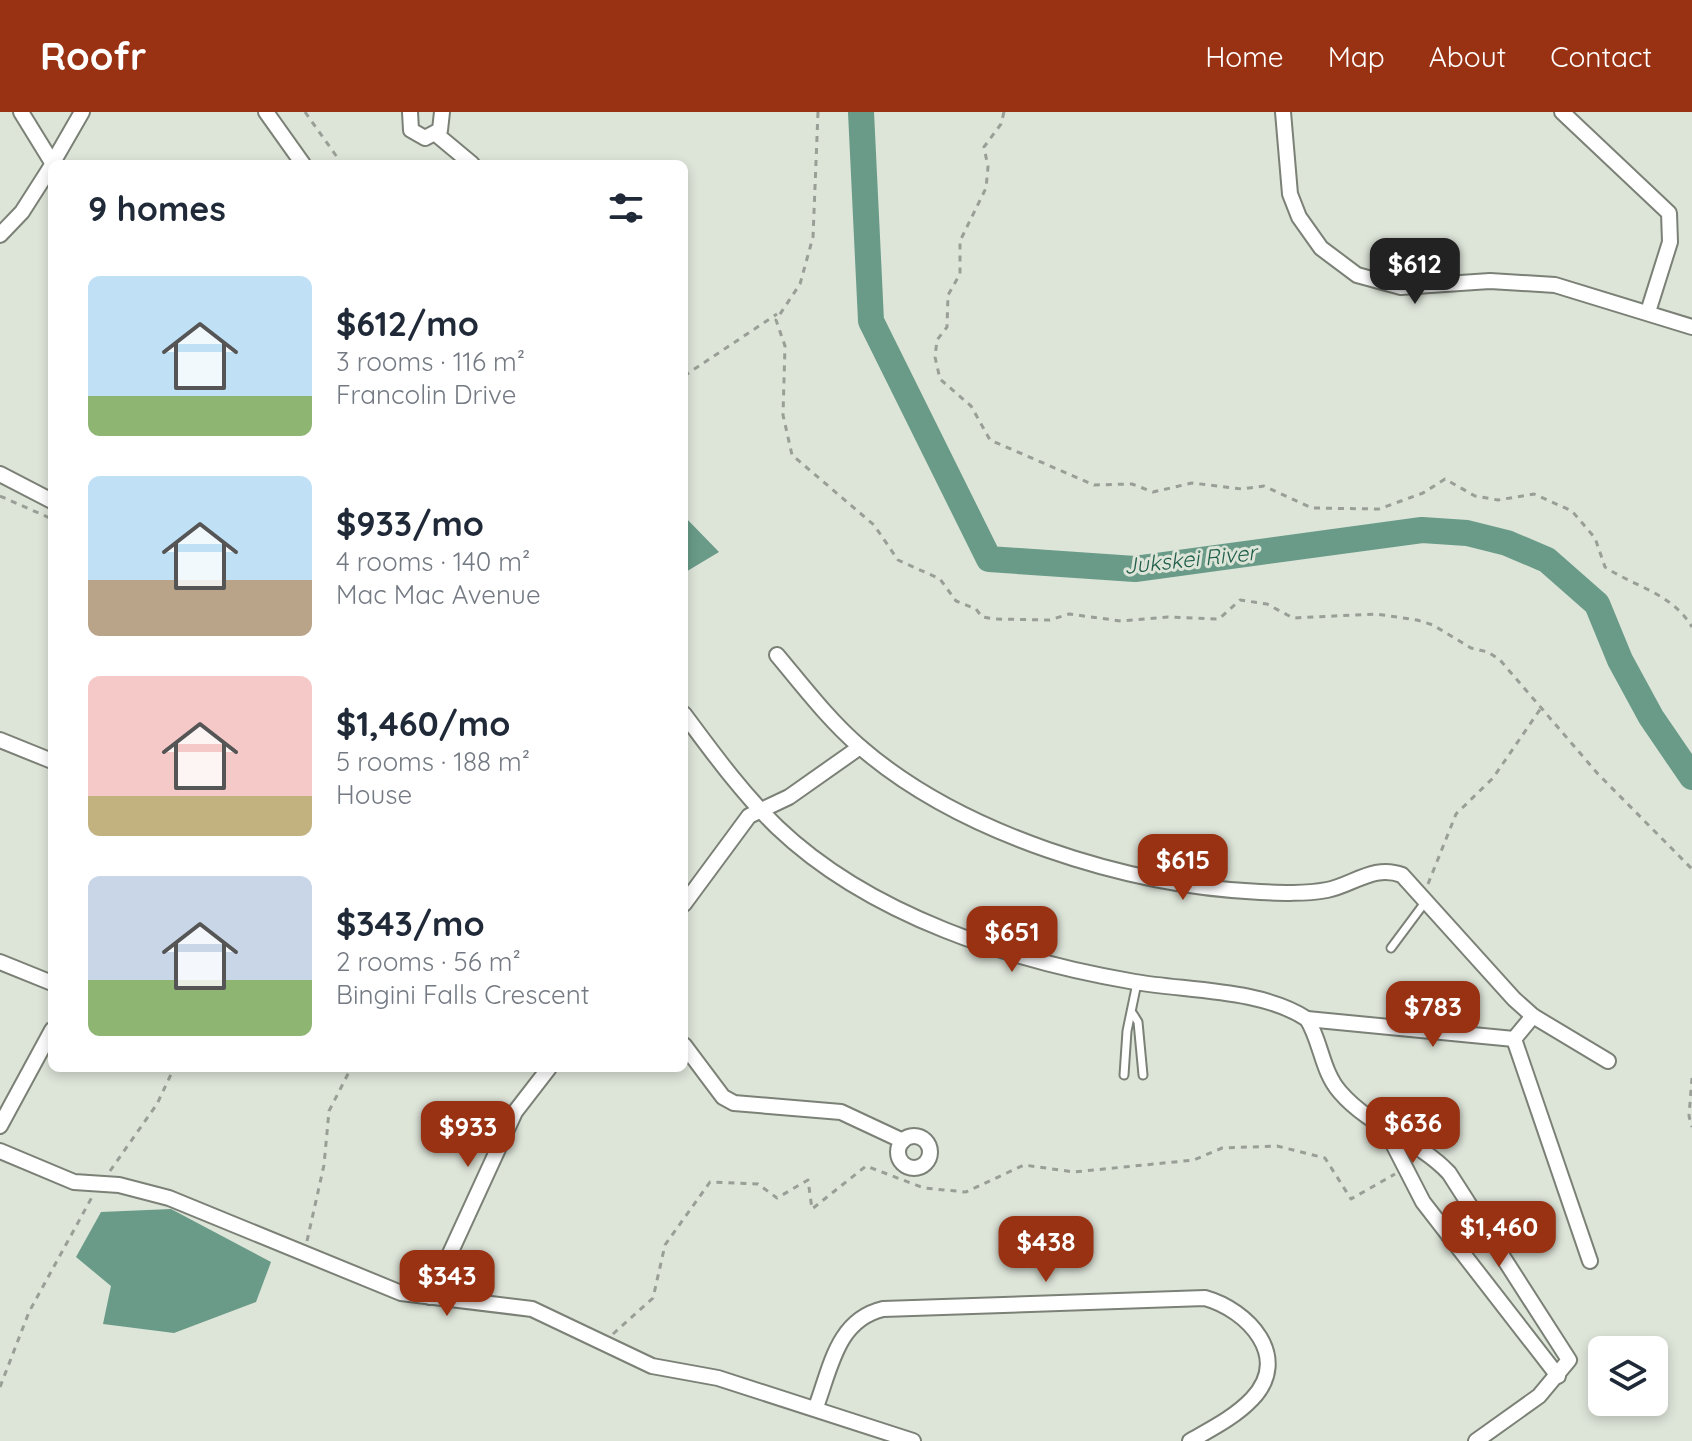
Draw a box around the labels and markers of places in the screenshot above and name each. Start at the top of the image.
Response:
pin: $612 [1368,238,1462,306]
pin: $615 [1136,834,1230,902]
pin: $651 [965,906,1059,974]
pin: $783 [1386,981,1480,1049]
pin: $636 [1366,1097,1460,1165]
pin: $933 [421,1101,515,1169]
pin: $1,460 [1434,1201,1564,1269]
pin: $438 [999,1216,1093,1284]
pin: $343 [400,1250,494,1318]

